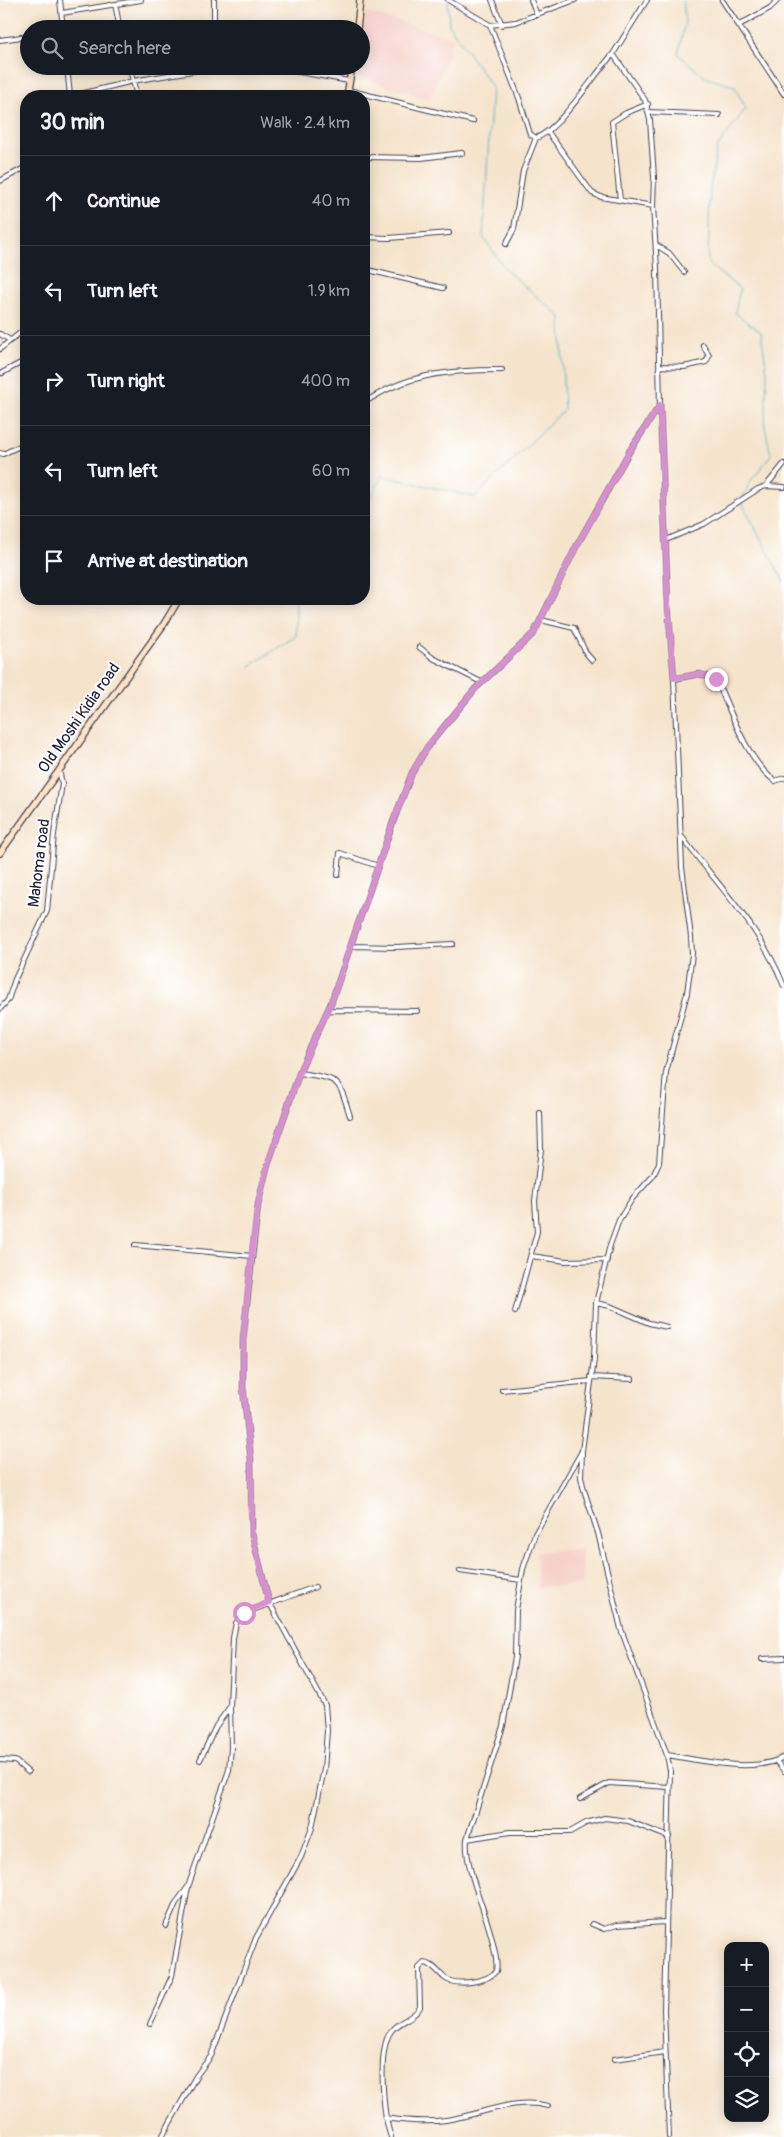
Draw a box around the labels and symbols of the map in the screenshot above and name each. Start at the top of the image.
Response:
street label: Old Moshi Kidia road [34,659,124,777]
route end [705,668,728,691]
street label: Mahoma road [24,818,54,908]
route start [233,1602,256,1625]

